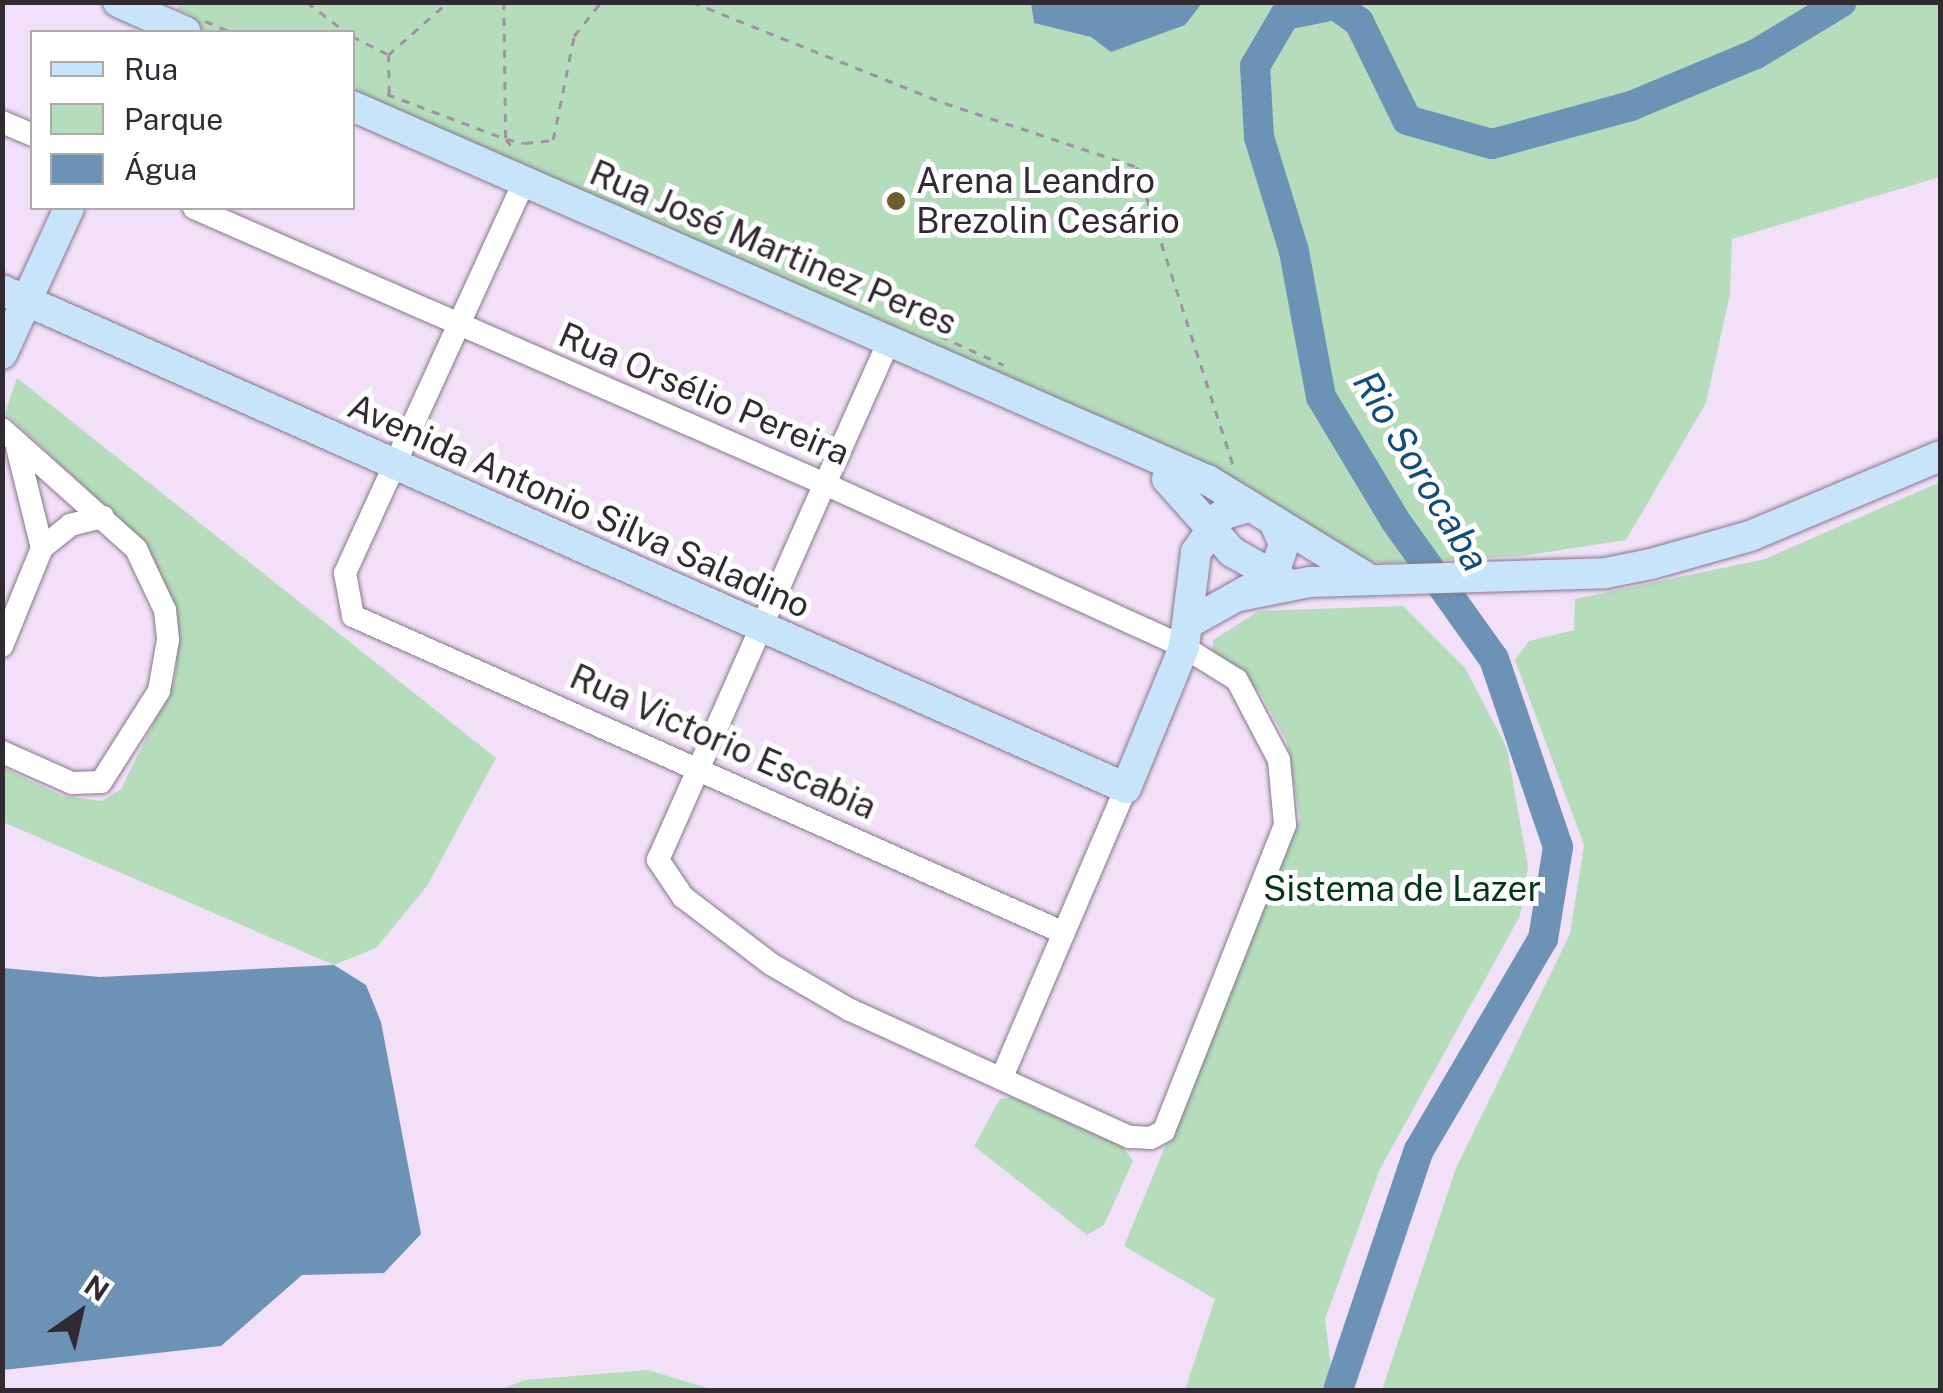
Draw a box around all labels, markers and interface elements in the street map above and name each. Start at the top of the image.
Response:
legend [30,30,355,210]
text: Rua [124,51,178,87]
text: Parque [124,101,223,137]
text: Água [124,151,197,187]
street label: Rua José Martinez Peres [583,152,963,344]
place label: Arena Leandro Brezolin Cesário [916,160,1180,242]
marker: Arena Leandro Brezolin Cesário [885,190,907,212]
street label: Rua Orsélio Pereira [552,314,856,474]
water label: Rio Sorocaba [1343,363,1499,579]
street label: Avenida Antonio Silva Saladino [341,385,817,627]
street label: Rua Victorio Escabia [563,655,883,829]
park label: Sistema de Lazer [1263,868,1541,910]
north arrow [30,1263,130,1363]
text: N [79,1268,115,1308]

